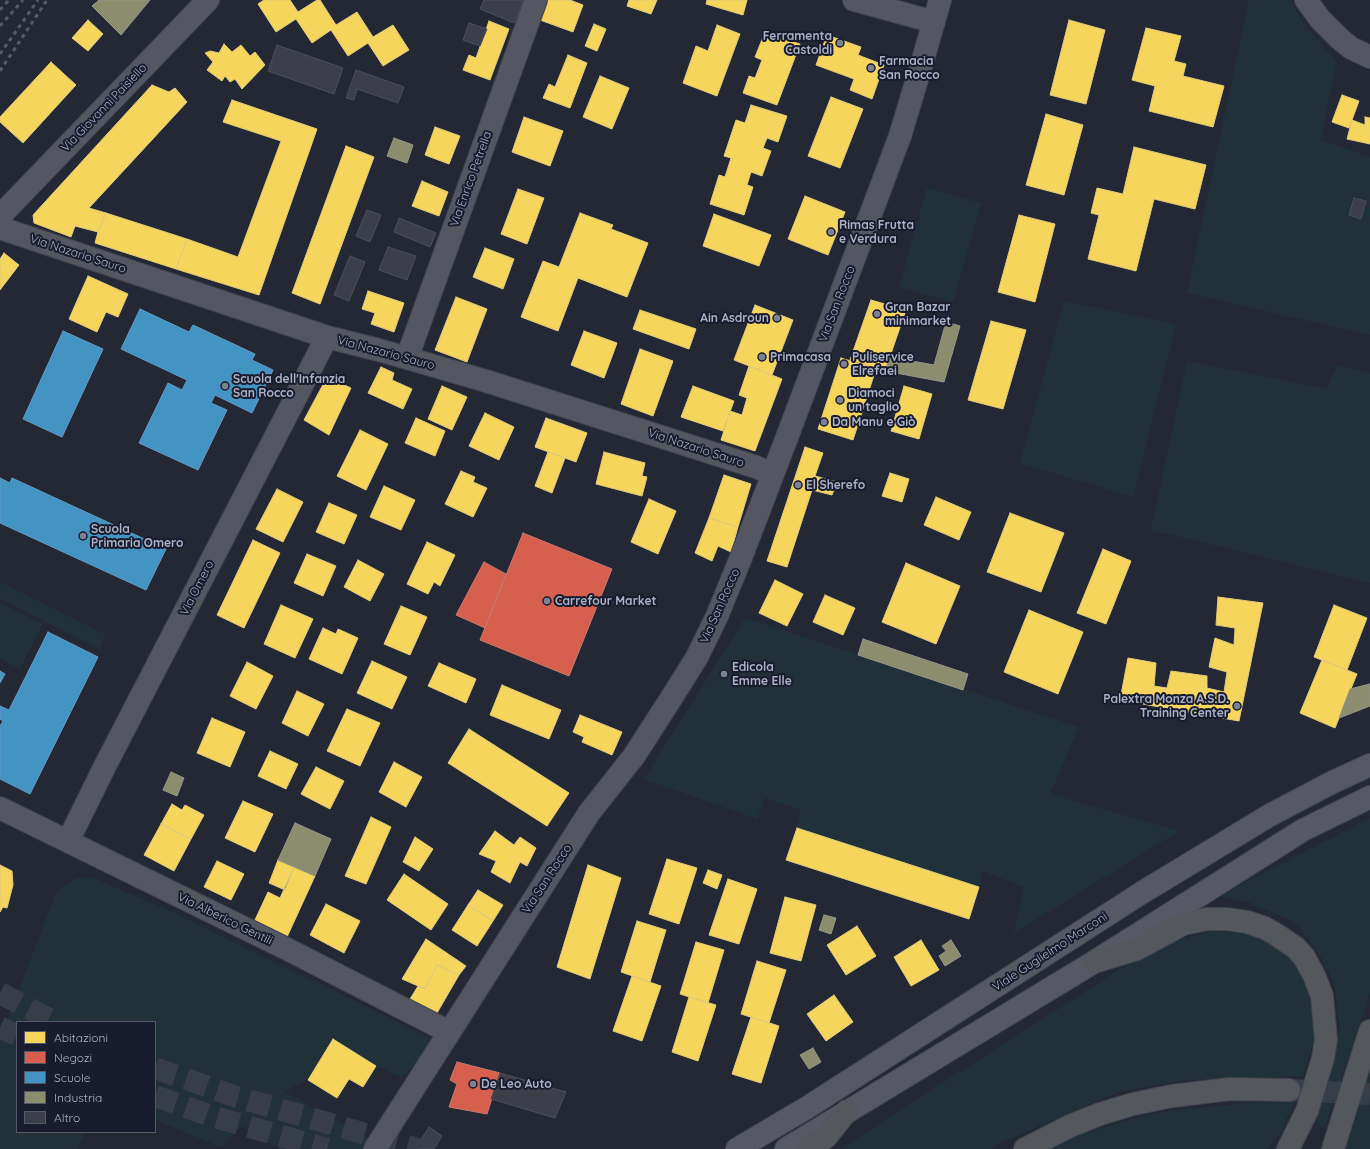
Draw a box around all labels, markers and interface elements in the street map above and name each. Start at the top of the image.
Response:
place label: Ferramenta Castoldi [763,29,832,57]
marker: Ferramenta Castoldi [835,38,845,48]
place label: Farmacia San Rocco [879,54,940,82]
street label: Via Giovanni Paisiello [58,61,150,155]
marker: Farmacia San Rocco [866,63,876,73]
street label: Via Enrico Petrella [447,129,495,229]
place label: Rimas Frutta e Verdura [839,218,914,246]
marker: Rimas Frutta e Verdura [826,227,836,237]
street label: Via Nazario Sauro [28,232,128,276]
street label: Via San Rocco [816,264,858,344]
place label: Gran Bazar minimarket [885,300,951,328]
marker: Gran Bazar minimarket [872,309,882,319]
place label: Ain Asdroun [700,311,769,325]
marker: Ain Asdroun [772,313,782,323]
street label: Via Nazario Sauro [336,333,436,373]
place label: Primacasa [770,350,831,364]
place label: Puliservice Elrefaei [852,350,914,378]
marker: Primacasa [757,352,767,362]
marker: Puliservice Elrefaei [839,359,849,369]
place label: Scuola dell'Infanzia San Rocco [233,372,345,400]
marker: Scuola dell'Infanzia San Rocco [220,381,230,391]
place label: Diamoci un taglio [848,386,899,414]
marker: Diamoci un taglio [835,395,845,405]
place label: Da Manu e Giò [832,415,916,429]
marker: Da Manu e Giò [819,417,829,427]
street label: Via Nazario Sauro [646,426,746,470]
place label: El Sherefo [806,478,865,492]
marker: El Sherefo [793,480,803,490]
place label: Scuola Primaria Omero [91,522,183,550]
marker: Scuola Primaria Omero [78,531,88,541]
street label: Via Omero [177,558,217,618]
street label: Via San Rocco [697,566,743,646]
place label: Carrefour Market [555,594,656,608]
marker: Carrefour Market [542,596,552,606]
place label: Edicola Emme Elle [732,660,792,688]
marker: Edicola Emme Elle [719,669,729,679]
place label: Palextra Monza A.S.D. Training Center [1103,692,1229,720]
marker: Palextra Monza A.S.D. Training Center [1232,701,1242,711]
street label: Via San Rocco [519,841,575,917]
street label: Via Alberico Gentili [175,890,275,948]
street label: Viale Guglielmo Marconi [990,909,1110,995]
legend [16,1021,156,1133]
text: Abitazioni [54,1030,108,1045]
text: Negozi [54,1050,92,1065]
text: Scuole [54,1070,90,1085]
place label: De Leo Auto [481,1077,552,1091]
marker: De Leo Auto [468,1079,478,1089]
text: Industria [54,1090,102,1105]
text: Altro [54,1110,80,1125]

